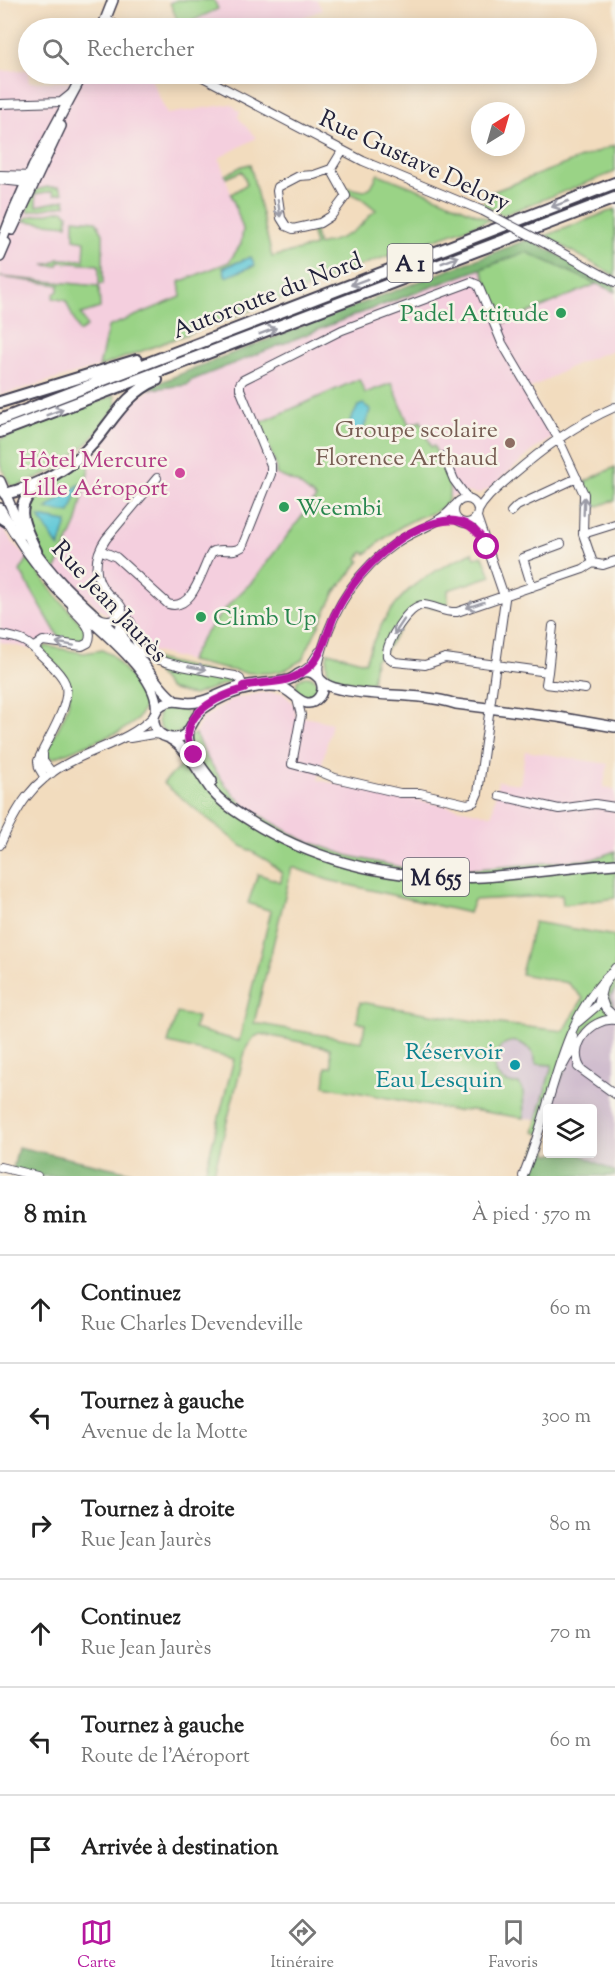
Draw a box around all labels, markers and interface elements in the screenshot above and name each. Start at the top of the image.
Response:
search box [18,18,597,84]
icon: search [39,35,72,68]
text: Rechercher [87,35,194,67]
north arrow [471,102,525,156]
street label: Rue Gustave Delory [313,103,515,221]
one-way arrow [274,198,285,218]
one-way arrow [552,199,570,210]
road number: A 1 [388,244,432,282]
street label: Autoroute du Nord [168,245,368,349]
one-way arrow [441,254,459,265]
one-way arrow [350,278,369,289]
place label: Padel Attitude [400,298,549,332]
marker: Padel Attitude [554,306,568,320]
one-way arrow [259,324,277,335]
one-way arrow [45,405,64,416]
place label: Groupe scolaire Florence Arthaud [315,414,498,476]
marker: Groupe scolaire Florence Arthaud [503,436,517,450]
place label: Hôtel Mercure Lille Aéroport [18,444,168,506]
marker: Hôtel Mercure Lille Aéroport [173,466,187,480]
place label: Weembi [296,492,382,526]
one-way arrow [579,496,590,516]
marker: Weembi [277,500,291,514]
route start [473,533,499,559]
street label: Rue Jean Jaurès [43,534,174,671]
one-way arrow [467,601,485,612]
place label: Climb Up [213,602,317,636]
marker: Climb Up [194,610,208,624]
one-way arrow [393,618,405,634]
one-way arrow [56,638,75,649]
one-way arrow [187,663,206,674]
route end [180,741,206,767]
road number: M 655 [403,858,469,896]
place label: Réservoir Eau Lesquin [376,1036,503,1098]
marker: Réservoir Eau Lesquin [508,1058,522,1072]
map controls [543,1104,597,1158]
button: layers [543,1104,597,1158]
text: 8 min [24,1197,87,1234]
text: À pied · 570 m [472,1201,591,1230]
text: Continuez [81,1279,181,1311]
icon: ahead [24,1293,57,1326]
text: 60 m [550,1295,591,1324]
text: Rue Charles Devendeville [81,1311,303,1340]
text: Tournez à gauche [81,1387,244,1419]
icon: left [24,1401,57,1434]
text: 300 m [541,1403,591,1432]
text: Avenue de la Motte [81,1419,248,1448]
text: Tournez à droite [81,1495,235,1527]
icon: right [24,1509,57,1542]
text: 80 m [550,1511,591,1540]
text: Rue Jean Jaurès [81,1527,211,1556]
text: Continuez [81,1603,181,1635]
icon: ahead [24,1617,57,1650]
text: 70 m [550,1619,591,1648]
text: Rue Jean Jaurès [81,1635,211,1664]
text: Tournez à gauche [81,1711,244,1743]
icon: left [24,1725,57,1758]
text: 60 m [550,1727,591,1756]
text: Route de l'Aéroport [81,1743,250,1772]
icon: arrive [24,1833,57,1866]
text: Arrivée à destination [81,1833,278,1865]
tab: Carte [77,1916,116,1975]
tab: Itinéraire [271,1916,334,1975]
tab: Favoris [488,1916,538,1975]

